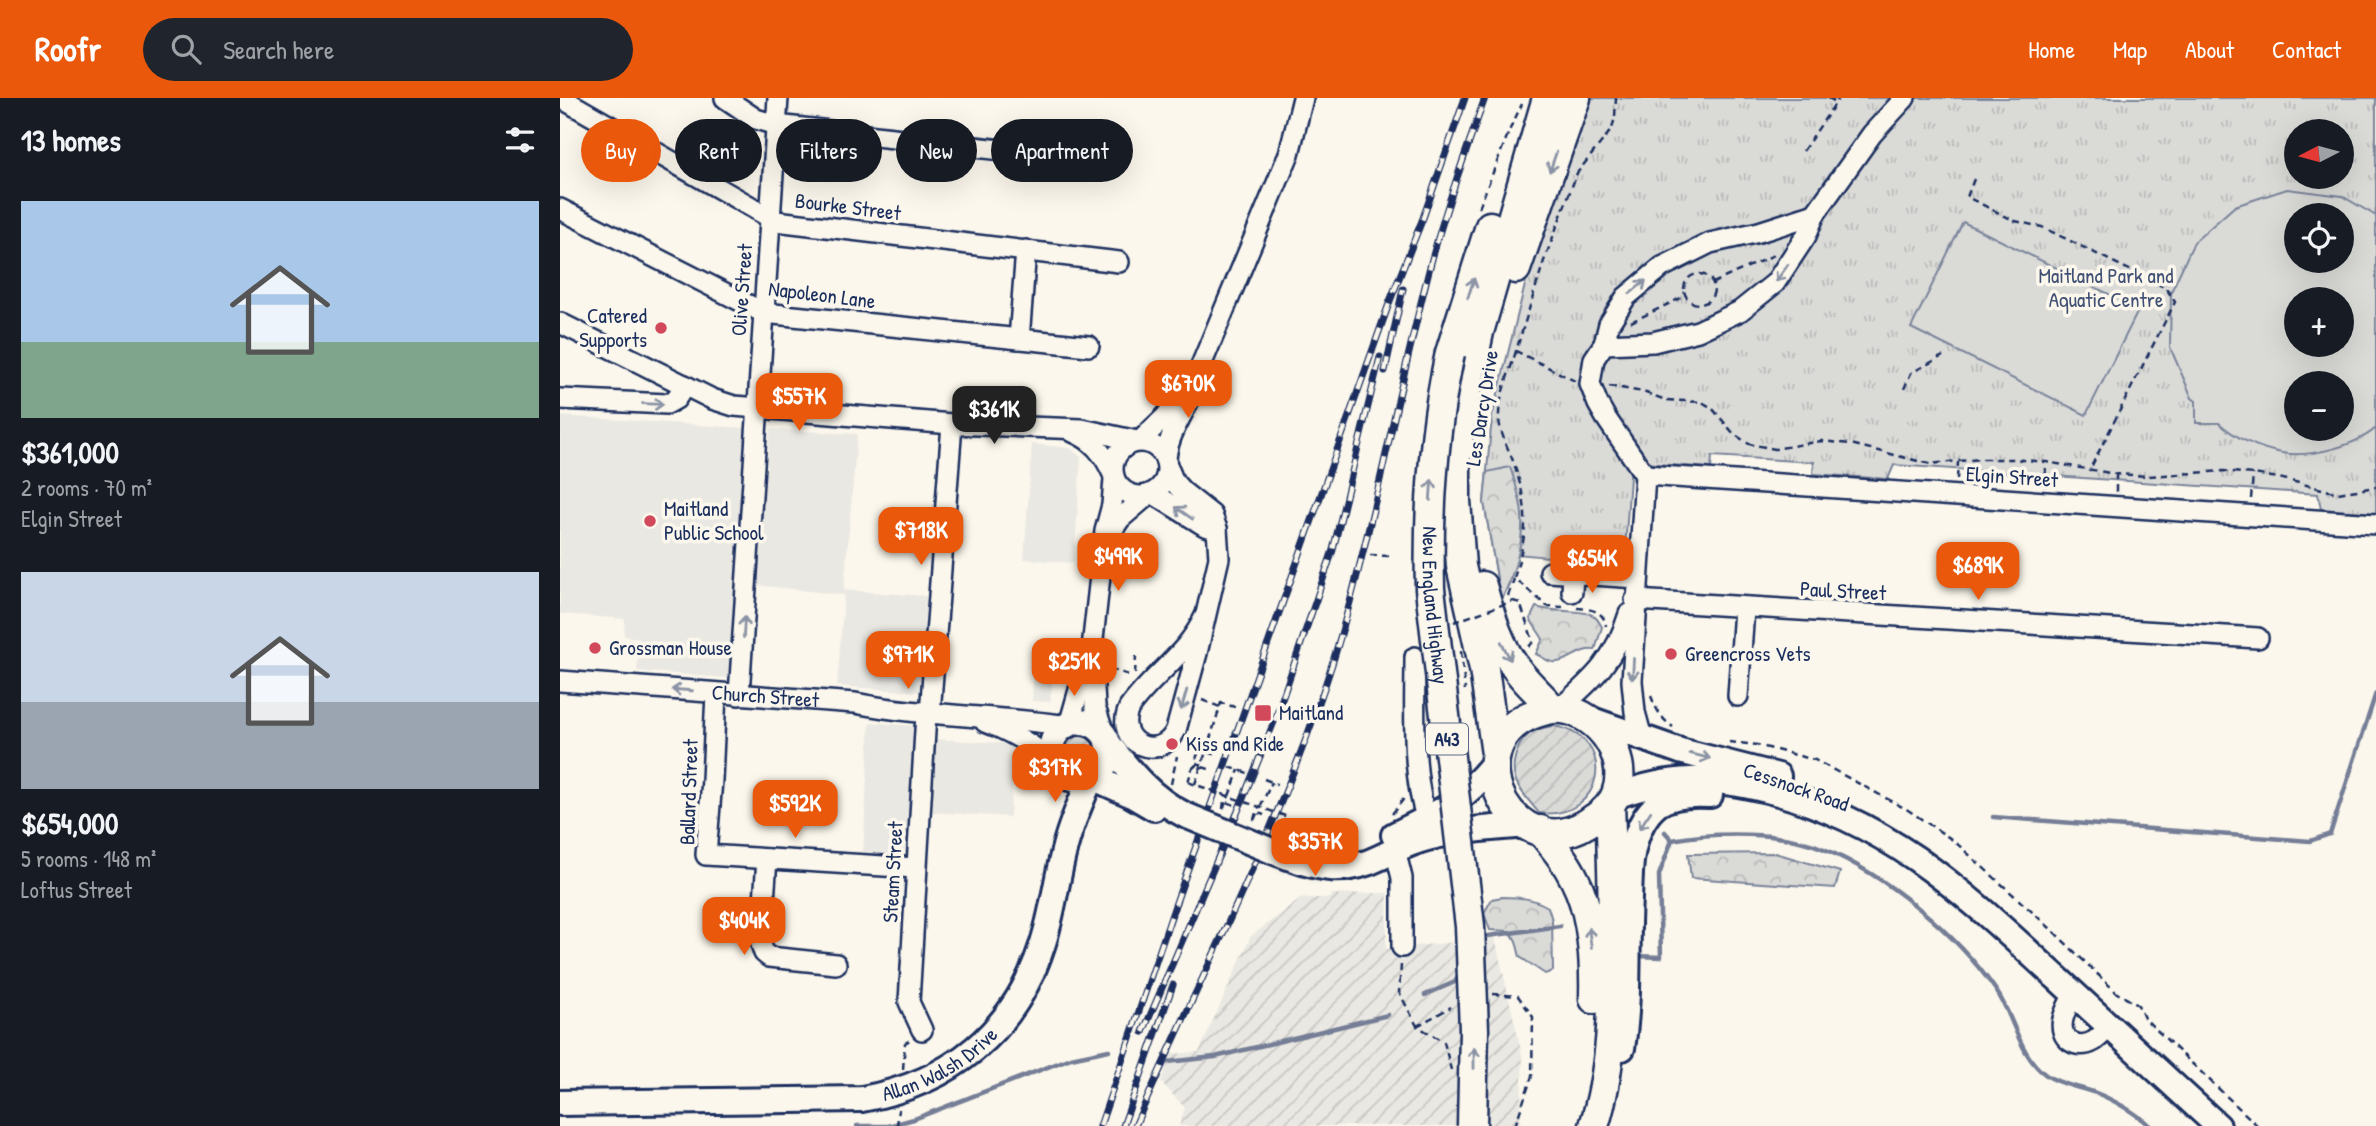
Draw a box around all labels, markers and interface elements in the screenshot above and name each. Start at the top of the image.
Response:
search box [143,18,633,81]
text: Roofr [35,27,101,71]
icon: search [167,30,205,68]
text: Search here [223,32,334,67]
text: Home [2028,33,2075,65]
text: Map [2113,33,2147,65]
text: About [2185,33,2234,65]
text: Contact [2272,33,2341,65]
chip: Buy [581,119,661,182]
chip: Rent [675,119,762,182]
chip: Filters [776,119,882,182]
chip: New [896,119,977,182]
chip: Apartment [991,119,1133,182]
north arrow [2284,119,2354,189]
map controls [2284,119,2354,441]
text: 13 homes [21,120,121,160]
icon: filters [501,121,539,159]
one-way arrow [1546,151,1558,173]
street label: Bourke Street [793,186,903,227]
button: locate [2284,203,2354,273]
street label: Olive Street [724,242,759,337]
icon: home [217,247,343,373]
park label: Maitland Park and Aquatic Centre [2039,261,2173,314]
one-way arrow [1775,263,1789,282]
street label: Napoleon Lane [767,274,877,315]
one-way arrow [1465,278,1478,300]
one-way arrow [1628,279,1646,295]
button: + [2284,287,2354,357]
place label: Catered Supports [579,301,647,354]
marker: Catered Supports [653,320,669,336]
street label: Les Darcy Drive [1458,348,1505,468]
pin: $670K [1139,360,1237,420]
text: $670K [1161,367,1215,398]
button: − [2284,371,2354,441]
pin: $557K [750,374,848,433]
text: $557K [772,380,826,411]
pin: $361K [945,386,1043,446]
text: $361K [968,393,1020,424]
one-way arrow [641,397,664,410]
text: $361,000 [21,432,119,472]
street label: Elgin Street [1965,459,2060,494]
text: 2 rooms · 70 m² [21,472,152,503]
one-way arrow [1424,479,1437,502]
place label: Maitland Public School [664,494,764,547]
text: Elgin Street [21,503,122,534]
one-way arrow [1175,506,1194,520]
pin: $718K [872,508,970,567]
marker: Maitland Public School [642,513,658,529]
text: $718K [894,514,948,545]
street label: New England Highway [1416,526,1456,686]
pin: $499K [1069,533,1167,593]
pin: $654K [1543,536,1641,595]
text: $499K [1093,540,1143,571]
text: $654K [1566,542,1618,573]
pin: $689K [1929,542,2027,602]
text: $689K [1952,549,2004,580]
street label: Paul Street [1799,574,1888,607]
one-way arrow [737,616,750,639]
icon: home [217,618,343,744]
pin: $971K [859,632,957,691]
place label: Grossman House [609,633,732,662]
text: $971K [882,638,934,669]
pin: $251K [1025,638,1123,698]
place label: Greencross Vets [1685,639,1811,668]
marker: Grossman House [587,640,603,656]
one-way arrow [1500,640,1514,661]
text: $251K [1048,645,1100,676]
marker: Greencross Vets [1663,646,1679,662]
one-way arrow [1626,657,1639,680]
street label: Church Street [711,677,821,714]
one-way arrow [671,684,694,697]
one-way arrow [1177,689,1190,711]
place label: Maitland [1279,698,1343,727]
marker: Maitland [1253,703,1273,723]
road number: A43 [1426,724,1468,754]
place label: Kiss and Ride [1186,729,1284,758]
marker: Kiss and Ride [1164,736,1180,752]
street label: Ballard Street [672,738,705,846]
pin: $317K [1006,744,1104,804]
one-way arrow [1689,750,1711,763]
text: $317K [1028,751,1082,782]
street label: Cessnock Road [1739,755,1853,818]
pin: $592K [746,780,844,840]
text: $592K [769,787,821,818]
text: $654,000 [21,803,119,843]
one-way arrow [1638,810,1653,829]
pin: $357K [1266,818,1364,878]
street label: Steam Street [875,820,910,923]
text: $357K [1287,825,1343,856]
text: 5 rooms · 148 m² [21,843,156,874]
text: Loftus Street [21,874,132,905]
pin: $404K [695,898,793,957]
text: $404K [718,904,770,935]
one-way arrow [1584,927,1597,949]
street label: Allan Walsh Drive [879,1020,1004,1108]
one-way arrow [1467,1047,1481,1070]

